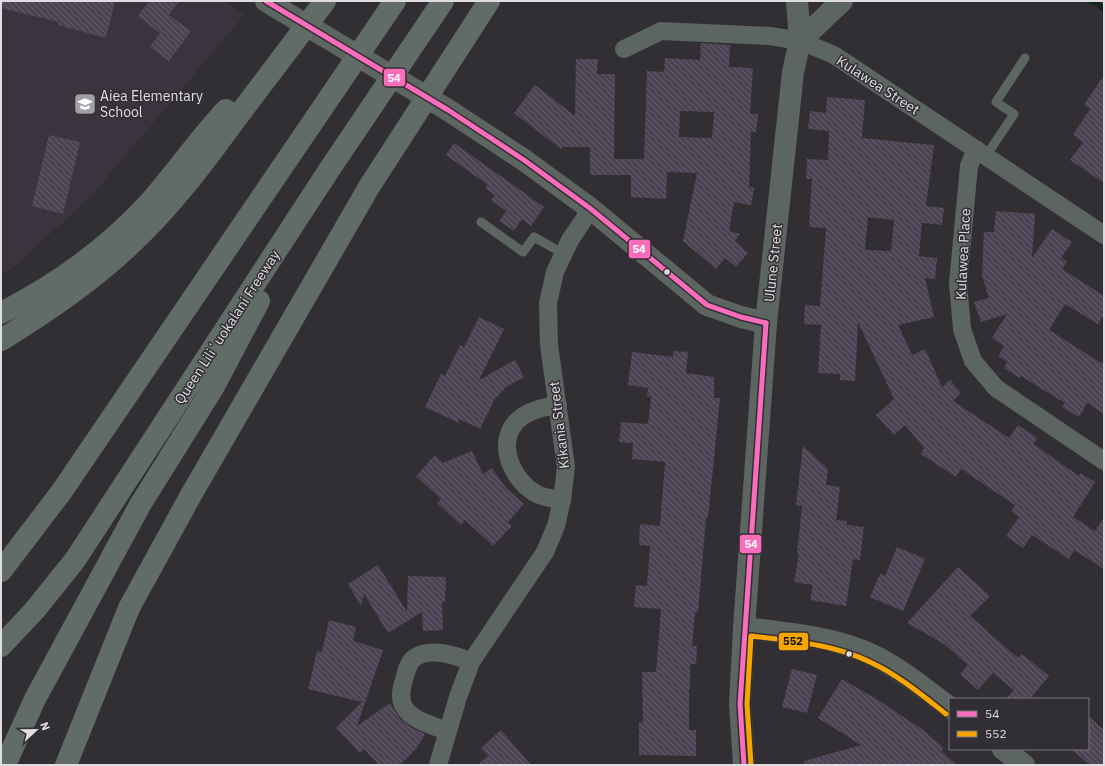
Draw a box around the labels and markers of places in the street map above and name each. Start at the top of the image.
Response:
place label: Aiea Elementary School [100,87,203,121]
school or university icon: Aiea Elementary School [72,91,98,117]
unlabelled marker [662,267,672,277]
unlabelled marker [844,649,854,659]

